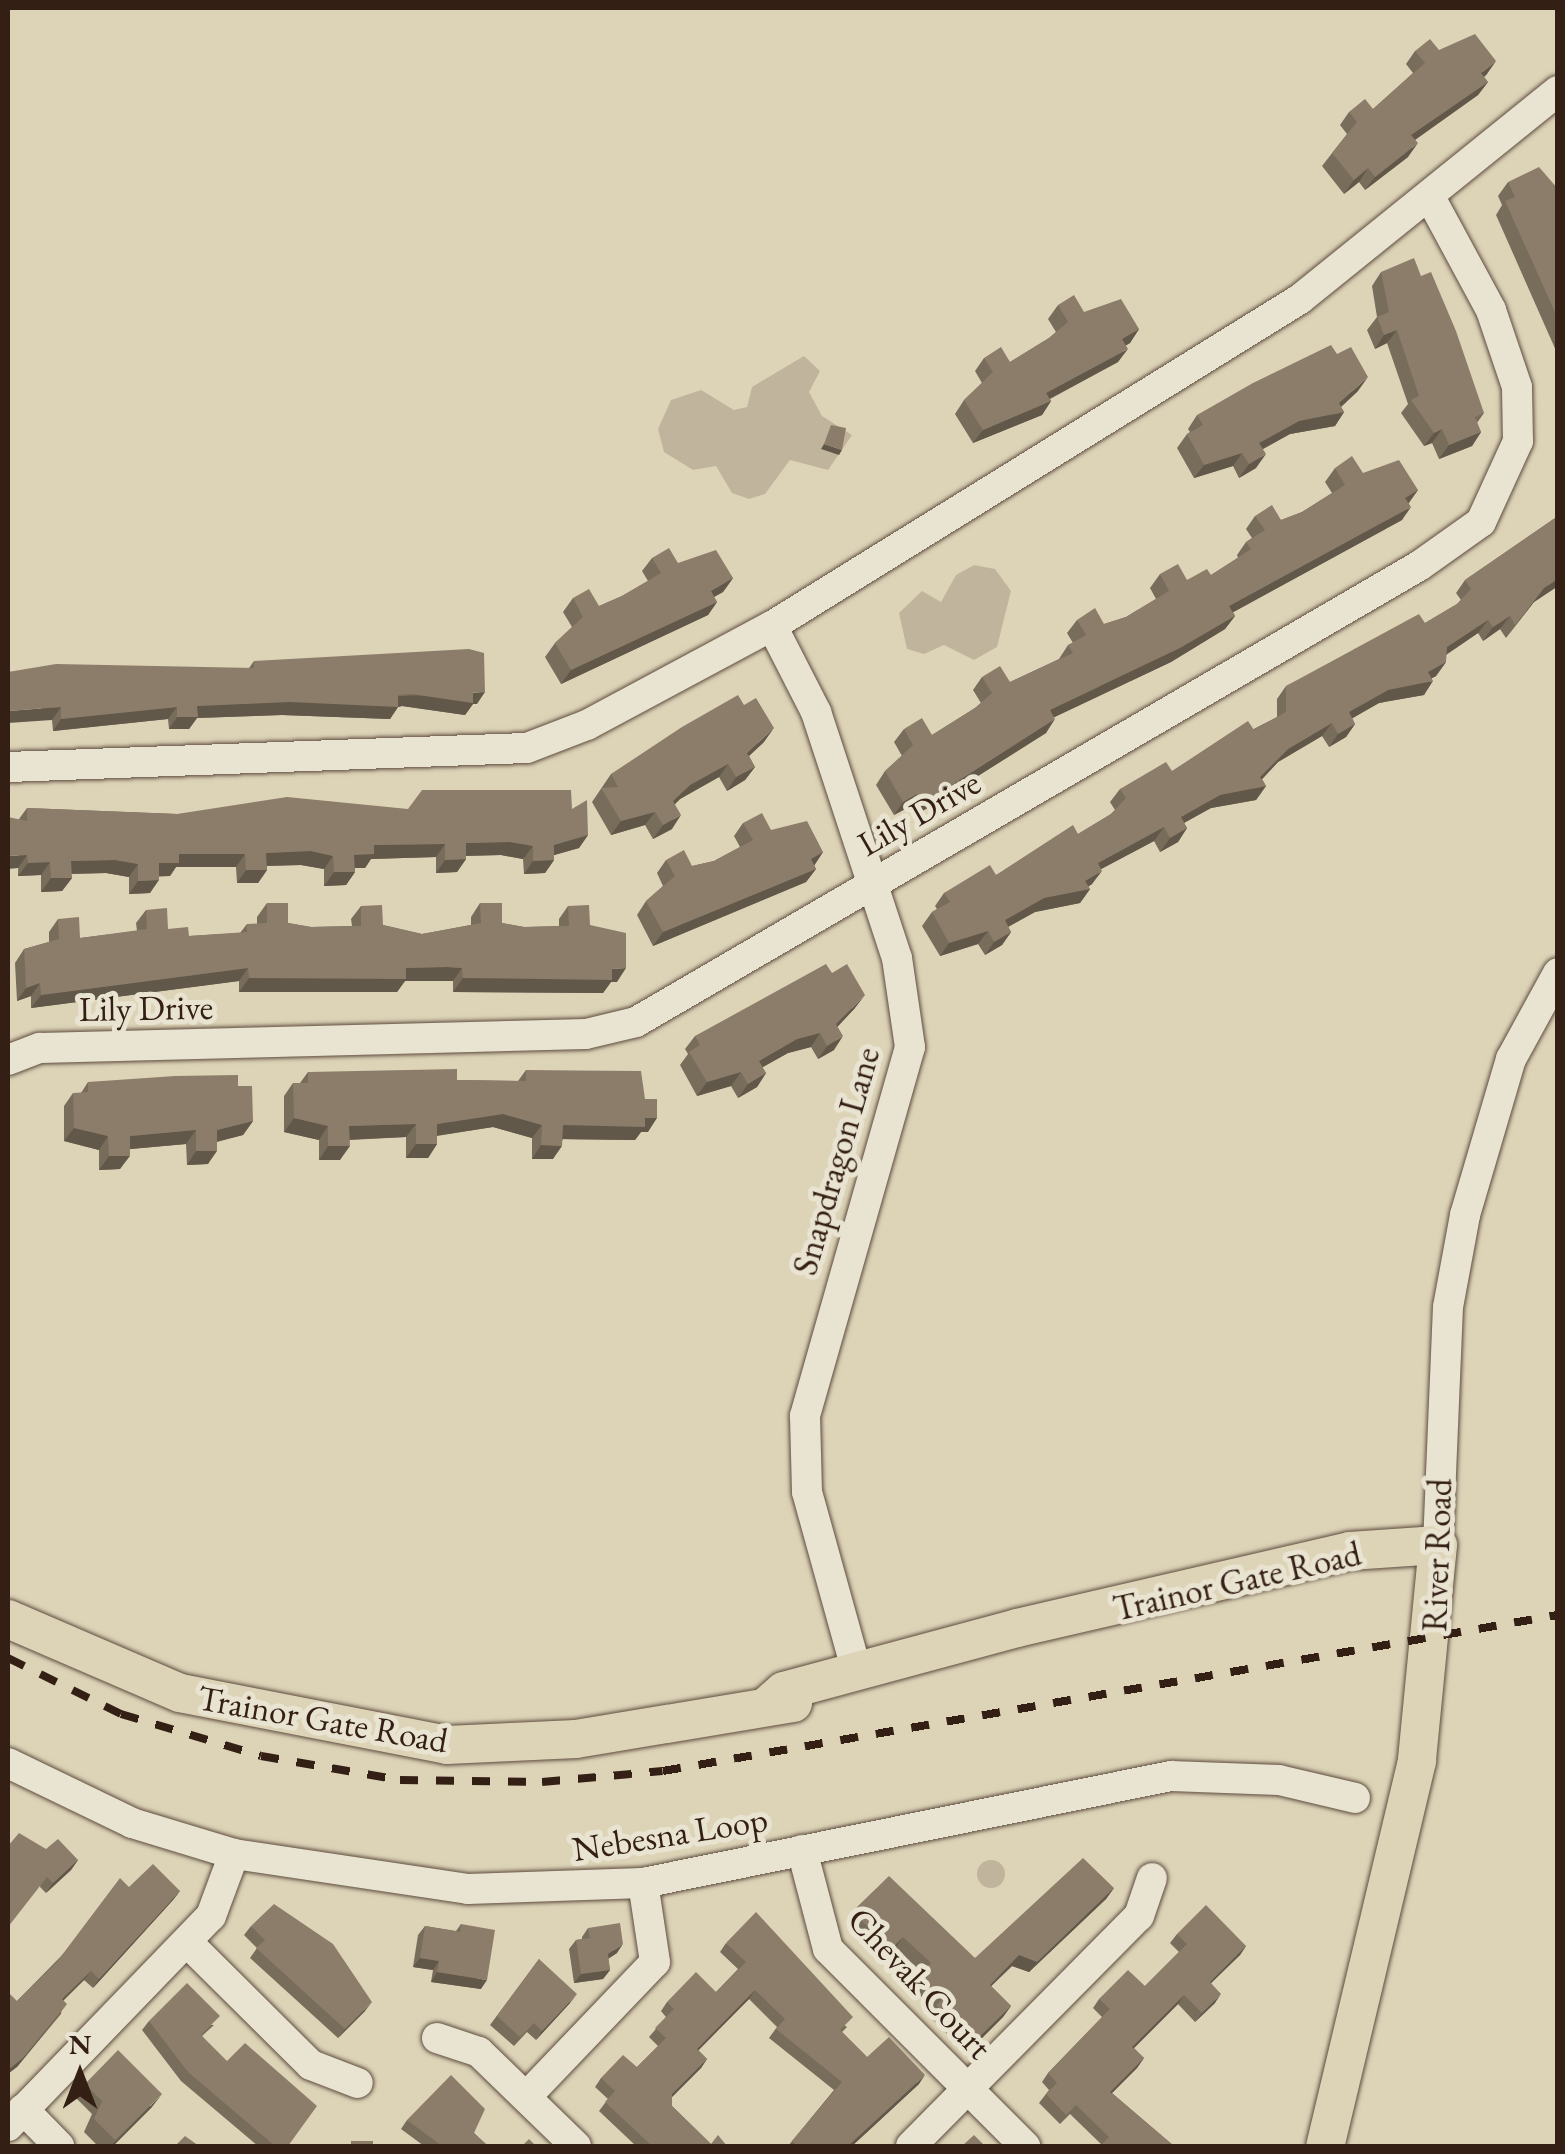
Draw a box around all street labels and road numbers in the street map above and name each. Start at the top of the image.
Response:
street label: Lily Drive [850,761,988,865]
street label: Lily Drive [78,986,214,1030]
street label: Snapdragon Lane [783,1042,889,1280]
street label: River Road [1413,1478,1461,1632]
street label: Trainor Gate Road [1109,1532,1365,1630]
street label: Trainor Gate Road [195,1676,451,1762]
street label: Nebesna Loop [569,1798,771,1870]
street label: Chevak Court [839,1898,1001,2068]

